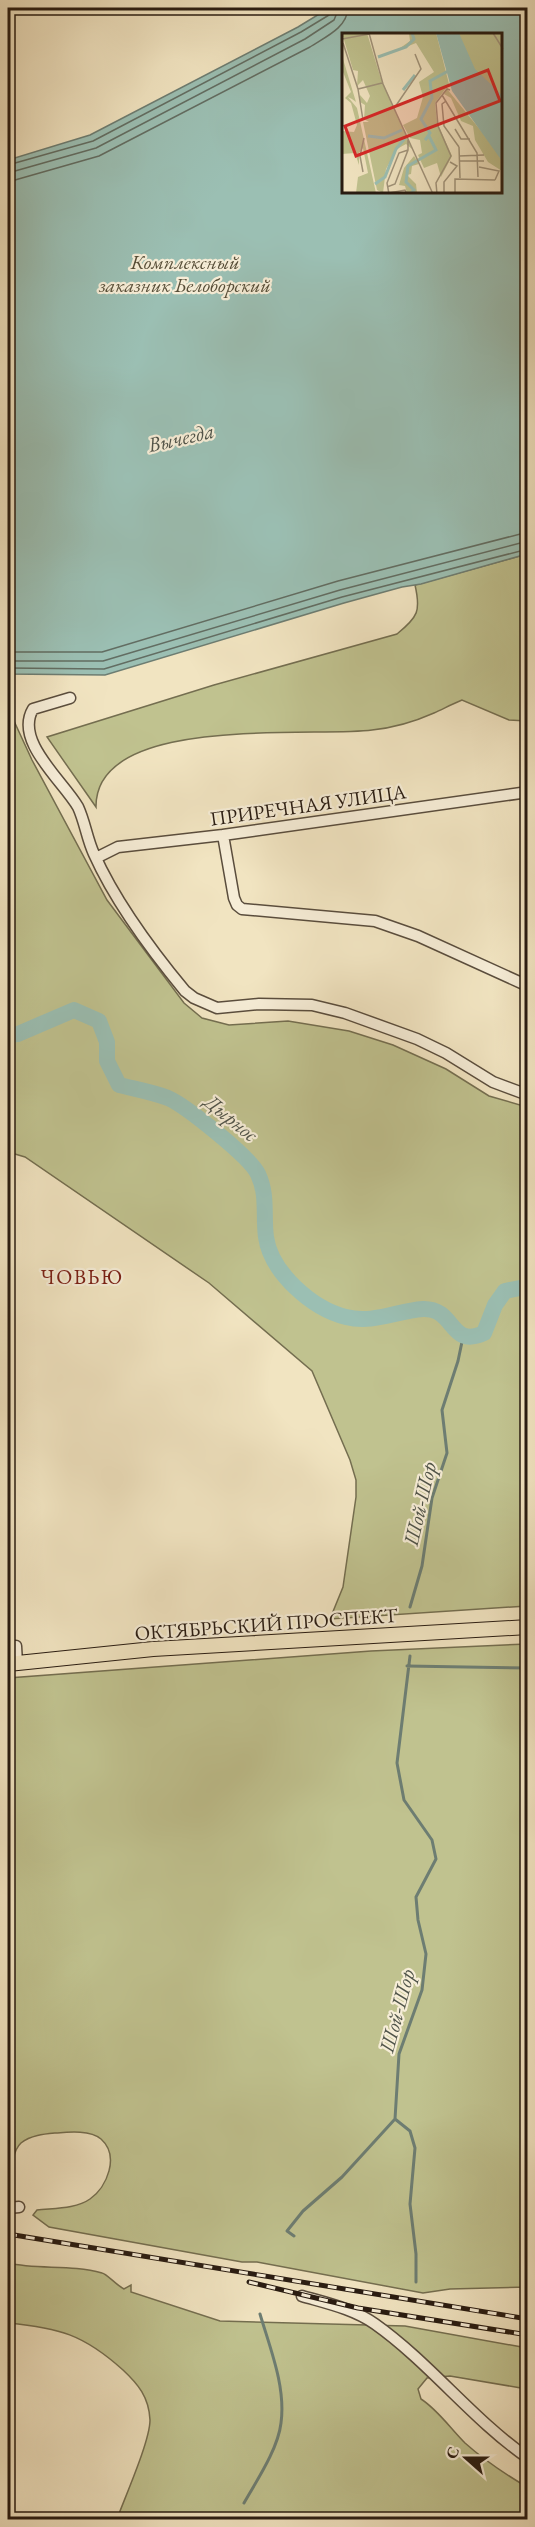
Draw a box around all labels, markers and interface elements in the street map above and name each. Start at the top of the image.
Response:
inset map [342,33,502,194]
park label: Комплексный заказник Белоборский [98,249,271,298]
water label: Вычегда [144,417,217,458]
street label: ПРИРЕЧНАЯ УЛИЦА [208,778,408,832]
water label: Дырнос [198,1087,264,1148]
district label: ЧОВЬЮ [40,1263,124,1290]
water label: Шой-Шор [397,1459,442,1549]
street label: ОКТЯБРЬСКИЙ ПРОСПЕКТ [134,1602,399,1646]
water label: Шой-Шор [372,1965,421,2056]
north arrow [436,2428,496,2488]
text: С [441,2444,464,2462]

